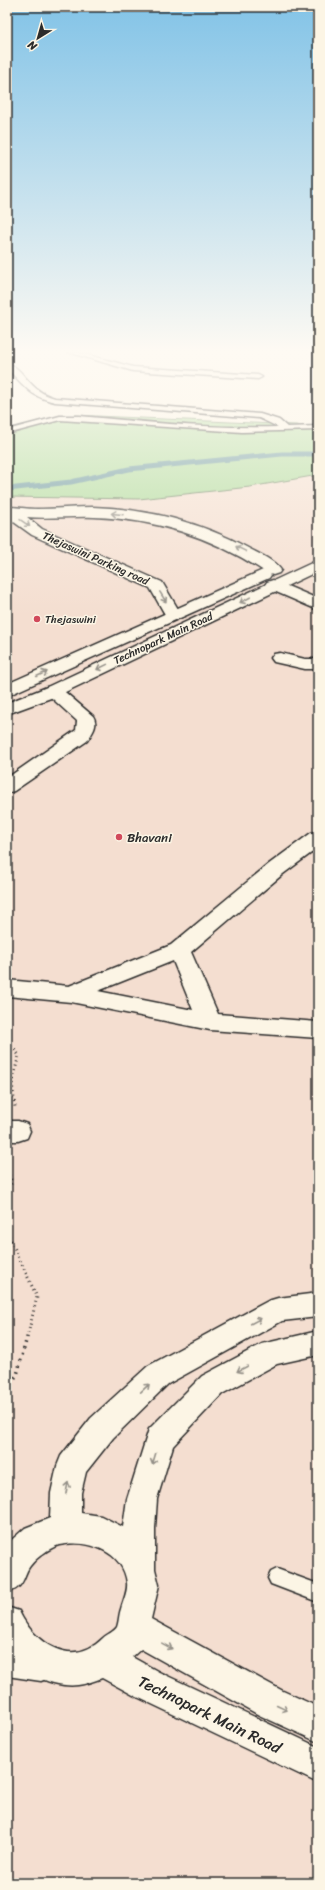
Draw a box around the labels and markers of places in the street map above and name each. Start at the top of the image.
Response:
place label: Thejaswini [45,610,97,629]
marker: Thejaswini [32,614,42,624]
place label: Bhavani [127,826,172,849]
marker: Bhavani [114,832,124,842]

